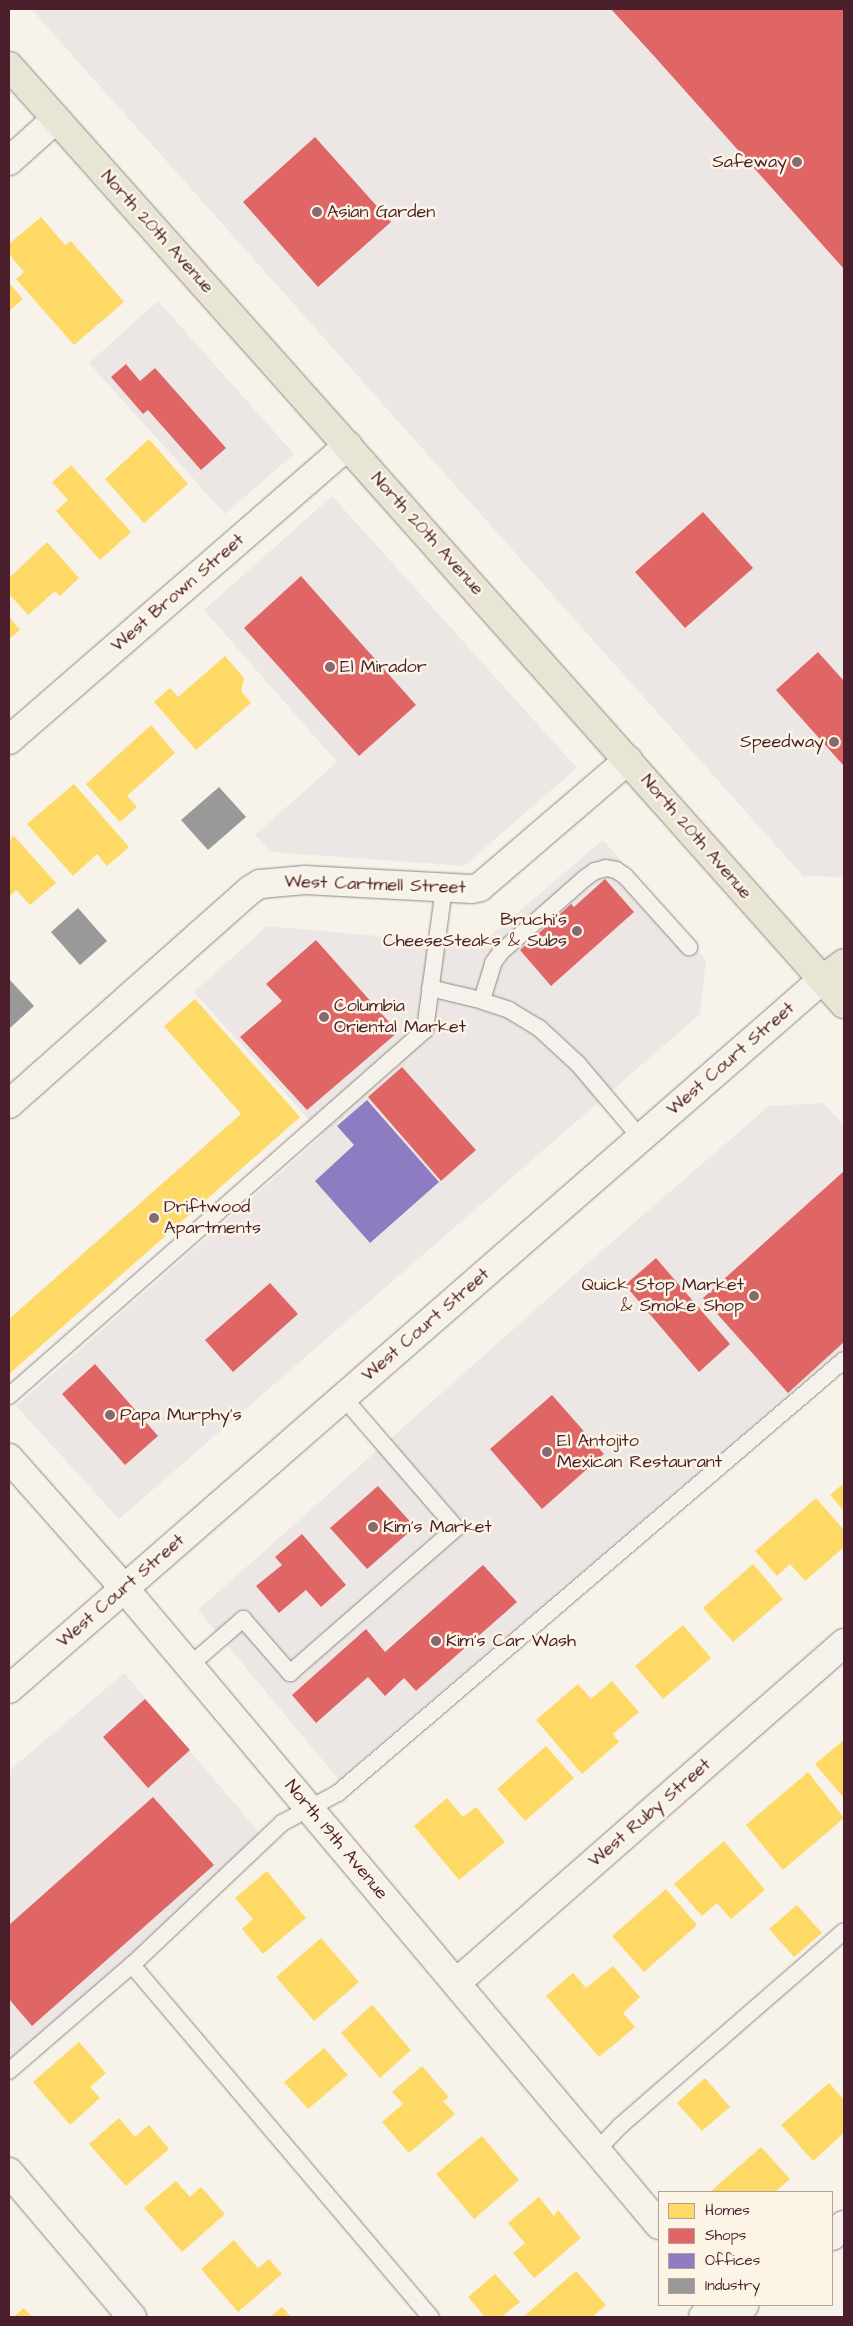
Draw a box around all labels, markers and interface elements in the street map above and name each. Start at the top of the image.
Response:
place label: Safeway [712,151,787,173]
marker: Safeway [791,156,803,168]
street label: North 20th Avenue [96,166,218,298]
place label: Asian Garden [327,201,435,223]
marker: Asian Garden [311,206,323,218]
street label: North 20th Avenue [366,468,488,600]
street label: West Brown Street [107,529,249,657]
place label: El Mirador [340,656,427,678]
marker: El Mirador [324,661,336,673]
place label: Speedway [740,731,824,753]
marker: Speedway [828,736,840,748]
street label: North 20th Avenue [636,770,756,904]
street label: West Cartmell Street [284,871,466,899]
place label: Bruchi's CheeseSteaks & Subs [383,910,567,952]
marker: Bruchi's CheeseSteaks & Subs [571,925,583,937]
place label: Columbia Oriental Market [334,996,466,1038]
street label: West Court Street [663,998,799,1120]
marker: Columbia Oriental Market [318,1011,330,1023]
place label: Driftwood Apartments [164,1197,261,1240]
marker: Driftwood Apartments [148,1212,160,1224]
street label: West Court Street [358,1264,494,1386]
place label: Quick Stop Market & Smoke Shop [581,1275,744,1318]
marker: Quick Stop Market & Smoke Shop [748,1290,760,1302]
place label: Papa Murphy's [120,1404,242,1426]
marker: Papa Murphy's [104,1409,116,1421]
place label: El Antojito Mexican Restaurant [557,1431,722,1474]
marker: El Antojito Mexican Restaurant [541,1446,553,1458]
place label: Kim's Market [383,1516,492,1538]
marker: Kim's Market [367,1521,379,1533]
street label: West Court Street [53,1530,189,1652]
place label: Kim's Car Wash [446,1630,576,1652]
marker: Kim's Car Wash [430,1635,442,1647]
street label: West Ruby Street [584,1754,716,1872]
street label: North 19th Avenue [280,1776,392,1904]
legend [658,2191,833,2306]
text: Homes [705,2200,750,2221]
text: Shops [705,2225,746,2246]
text: Offices [705,2250,760,2271]
text: Industry [705,2275,760,2296]

